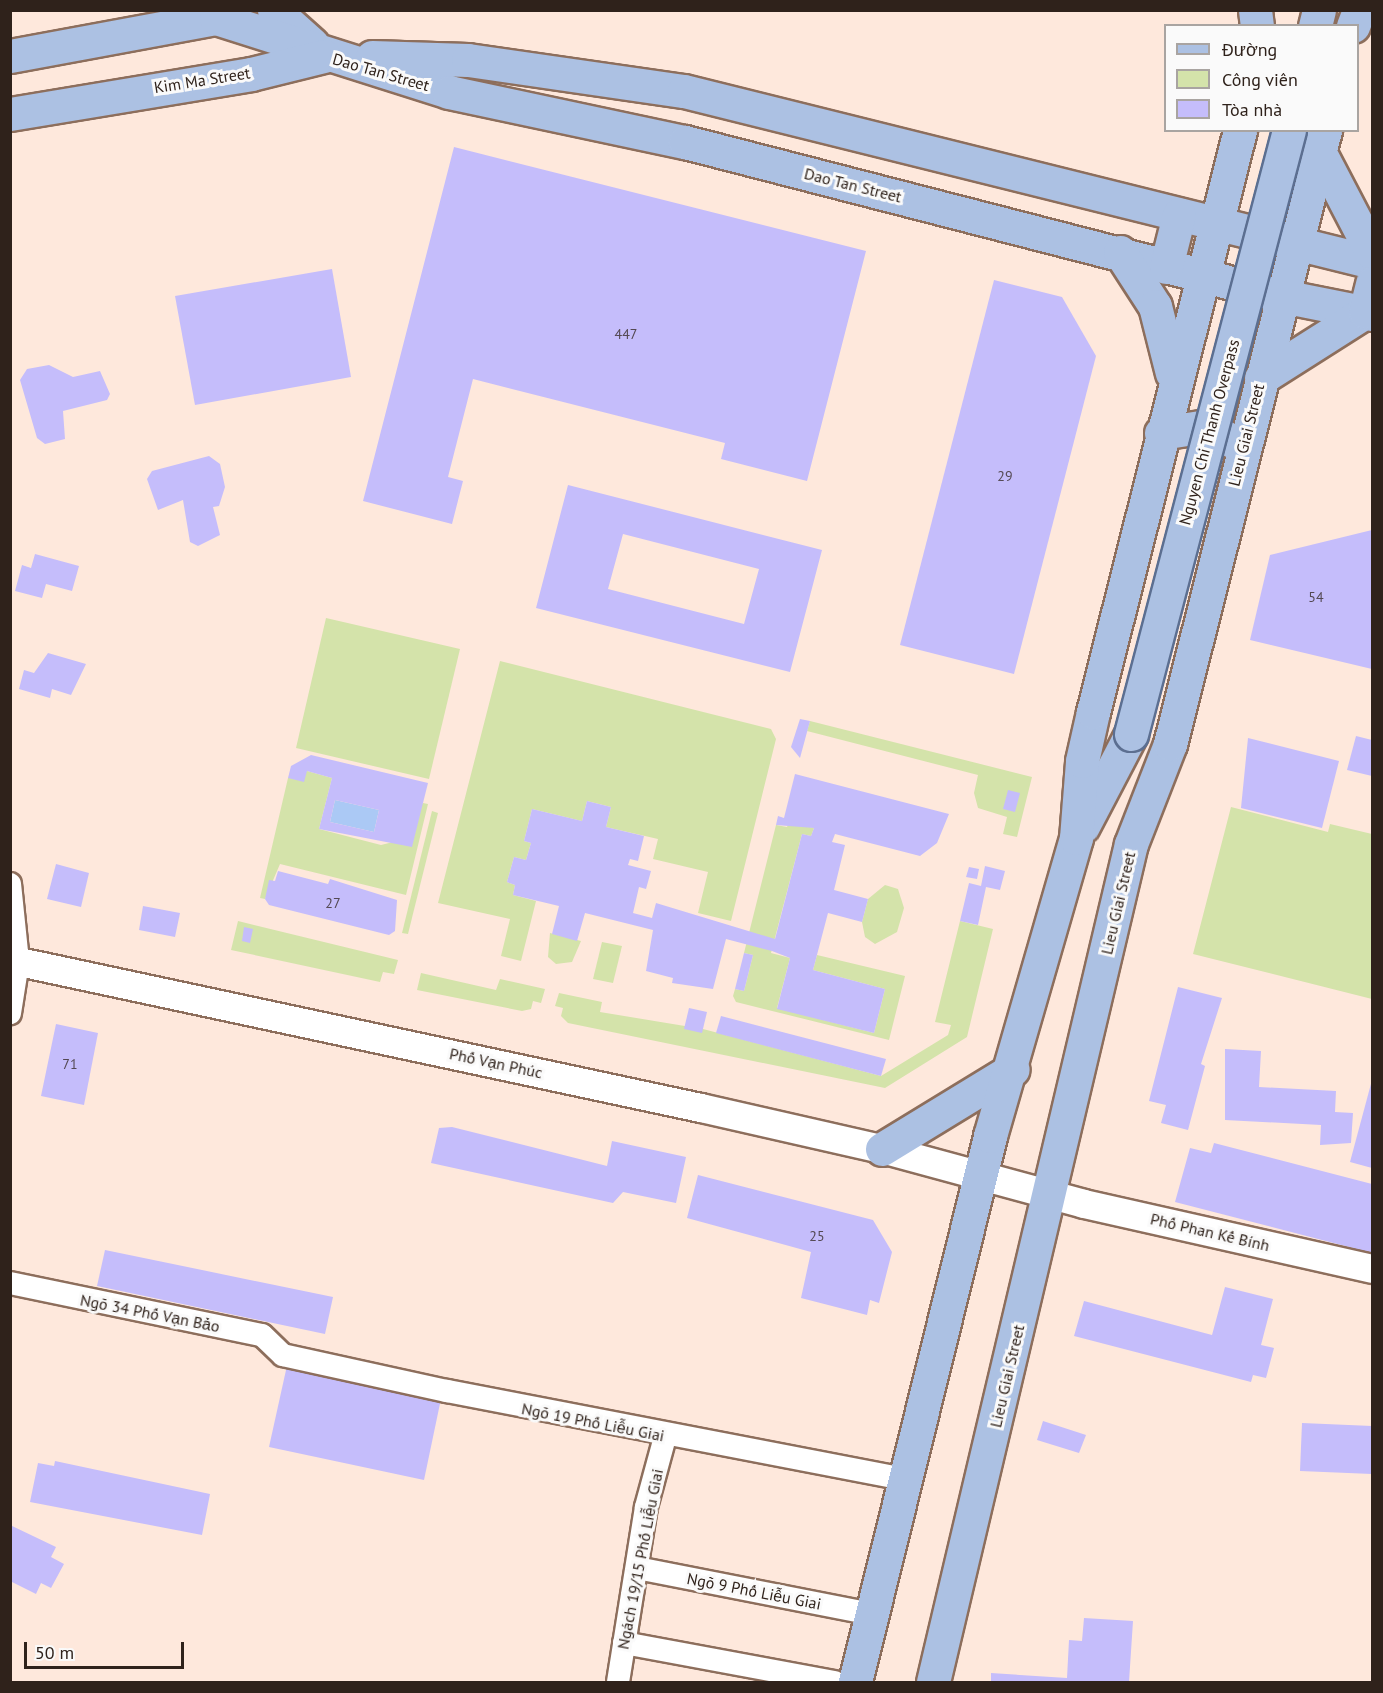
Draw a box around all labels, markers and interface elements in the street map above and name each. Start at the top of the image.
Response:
legend [1164,24,1359,132]
text: Đường [1222,38,1277,61]
street label: Dao Tan Street [330,49,432,95]
street label: Kim Ma Street [153,63,251,97]
text: Công viên [1222,68,1298,91]
text: Tòa nhà [1222,98,1282,121]
street label: Dao Tan Street [802,164,904,206]
house number: 447 [615,326,637,342]
street label: Nguyen Chi Thanh Overpass [1175,337,1243,527]
street label: Lieu Giai Street [1224,382,1268,488]
house number: 29 [997,468,1013,484]
house number: 54 [1308,589,1324,605]
street label: Lieu Giai Street [1097,850,1139,956]
house number: 27 [325,895,341,911]
street label: Phố Vạn Phúc [447,1044,545,1082]
house number: 71 [62,1056,78,1072]
street label: Phố Phan Kế Bính [1149,1209,1271,1255]
house number: 25 [809,1228,825,1244]
street label: Ngõ 34 Phố Vạn Bảo [78,1290,222,1336]
street label: Lieu Giai Street [986,1323,1028,1429]
street label: Ngõ 19 Phố Liễu Giai [520,1399,666,1445]
street label: Ngách 19/15 Phố Liễu Giai [613,1467,667,1651]
street label: Ngõ 9 Phố Liễu Giai [685,1569,823,1613]
scale bar [27,1630,188,1668]
text: 50 m [35,1641,74,1664]

